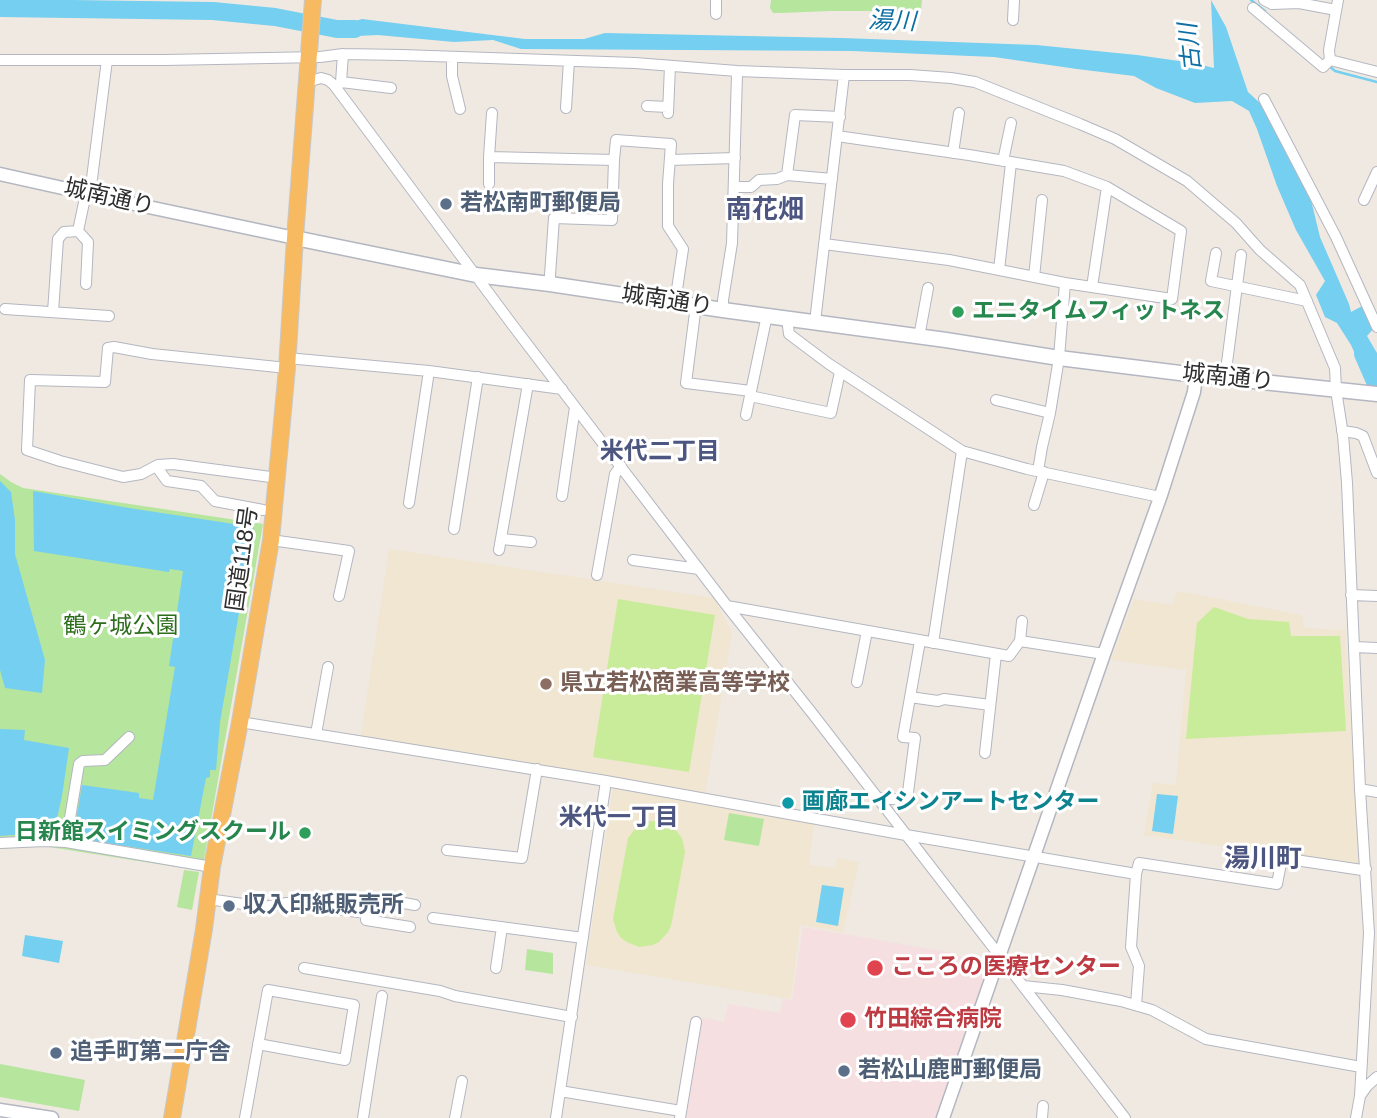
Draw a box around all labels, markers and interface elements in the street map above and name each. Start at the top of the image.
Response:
water label: 湯川 [868,7,916,37]
water label: 古川 [1174,22,1208,72]
street label: 城南通り [61,174,157,222]
place label: 若松南町郵便局 [460,190,621,218]
district label: 南花畑 [726,195,804,227]
marker: 若松南町郵便局 [438,196,454,212]
street label: 城南通り [619,280,715,322]
place label: エニタイムフィットネス [972,298,1225,326]
marker: エニタイムフィットネス [950,304,966,320]
street label: 城南通り [1181,359,1275,397]
district label: 米代二丁目 [600,438,720,466]
street label: 国道118号 [222,505,264,613]
park label: 鶴ヶ城公園 [64,613,178,641]
place label: 県立若松商業高等学校 [560,670,790,698]
marker: 県立若松商業高等学校 [538,676,554,692]
place label: 画廊エイシンアートセンター [802,789,1100,817]
marker: 画廊エイシンアートセンター [780,795,796,811]
district label: 米代一丁目 [559,804,679,832]
place label: 日新館スイミングスクール [15,819,291,847]
marker: 日新館スイミングスクール [297,825,313,841]
district label: 湯川町 [1224,844,1302,876]
place label: 収入印紙販売所 [243,892,404,920]
marker: 収入印紙販売所 [221,898,237,914]
place label: こころの医療センター [891,954,1121,982]
marker: こころの医療センター [865,958,885,978]
place label: 竹田綜合病院 [864,1006,1002,1034]
marker: 竹田綜合病院 [838,1010,858,1030]
place label: 追手町第二庁舎 [70,1039,231,1067]
marker: 追手町第二庁舎 [48,1045,64,1061]
place label: 若松山鹿町郵便局 [858,1057,1042,1085]
marker: 若松山鹿町郵便局 [836,1063,852,1079]

